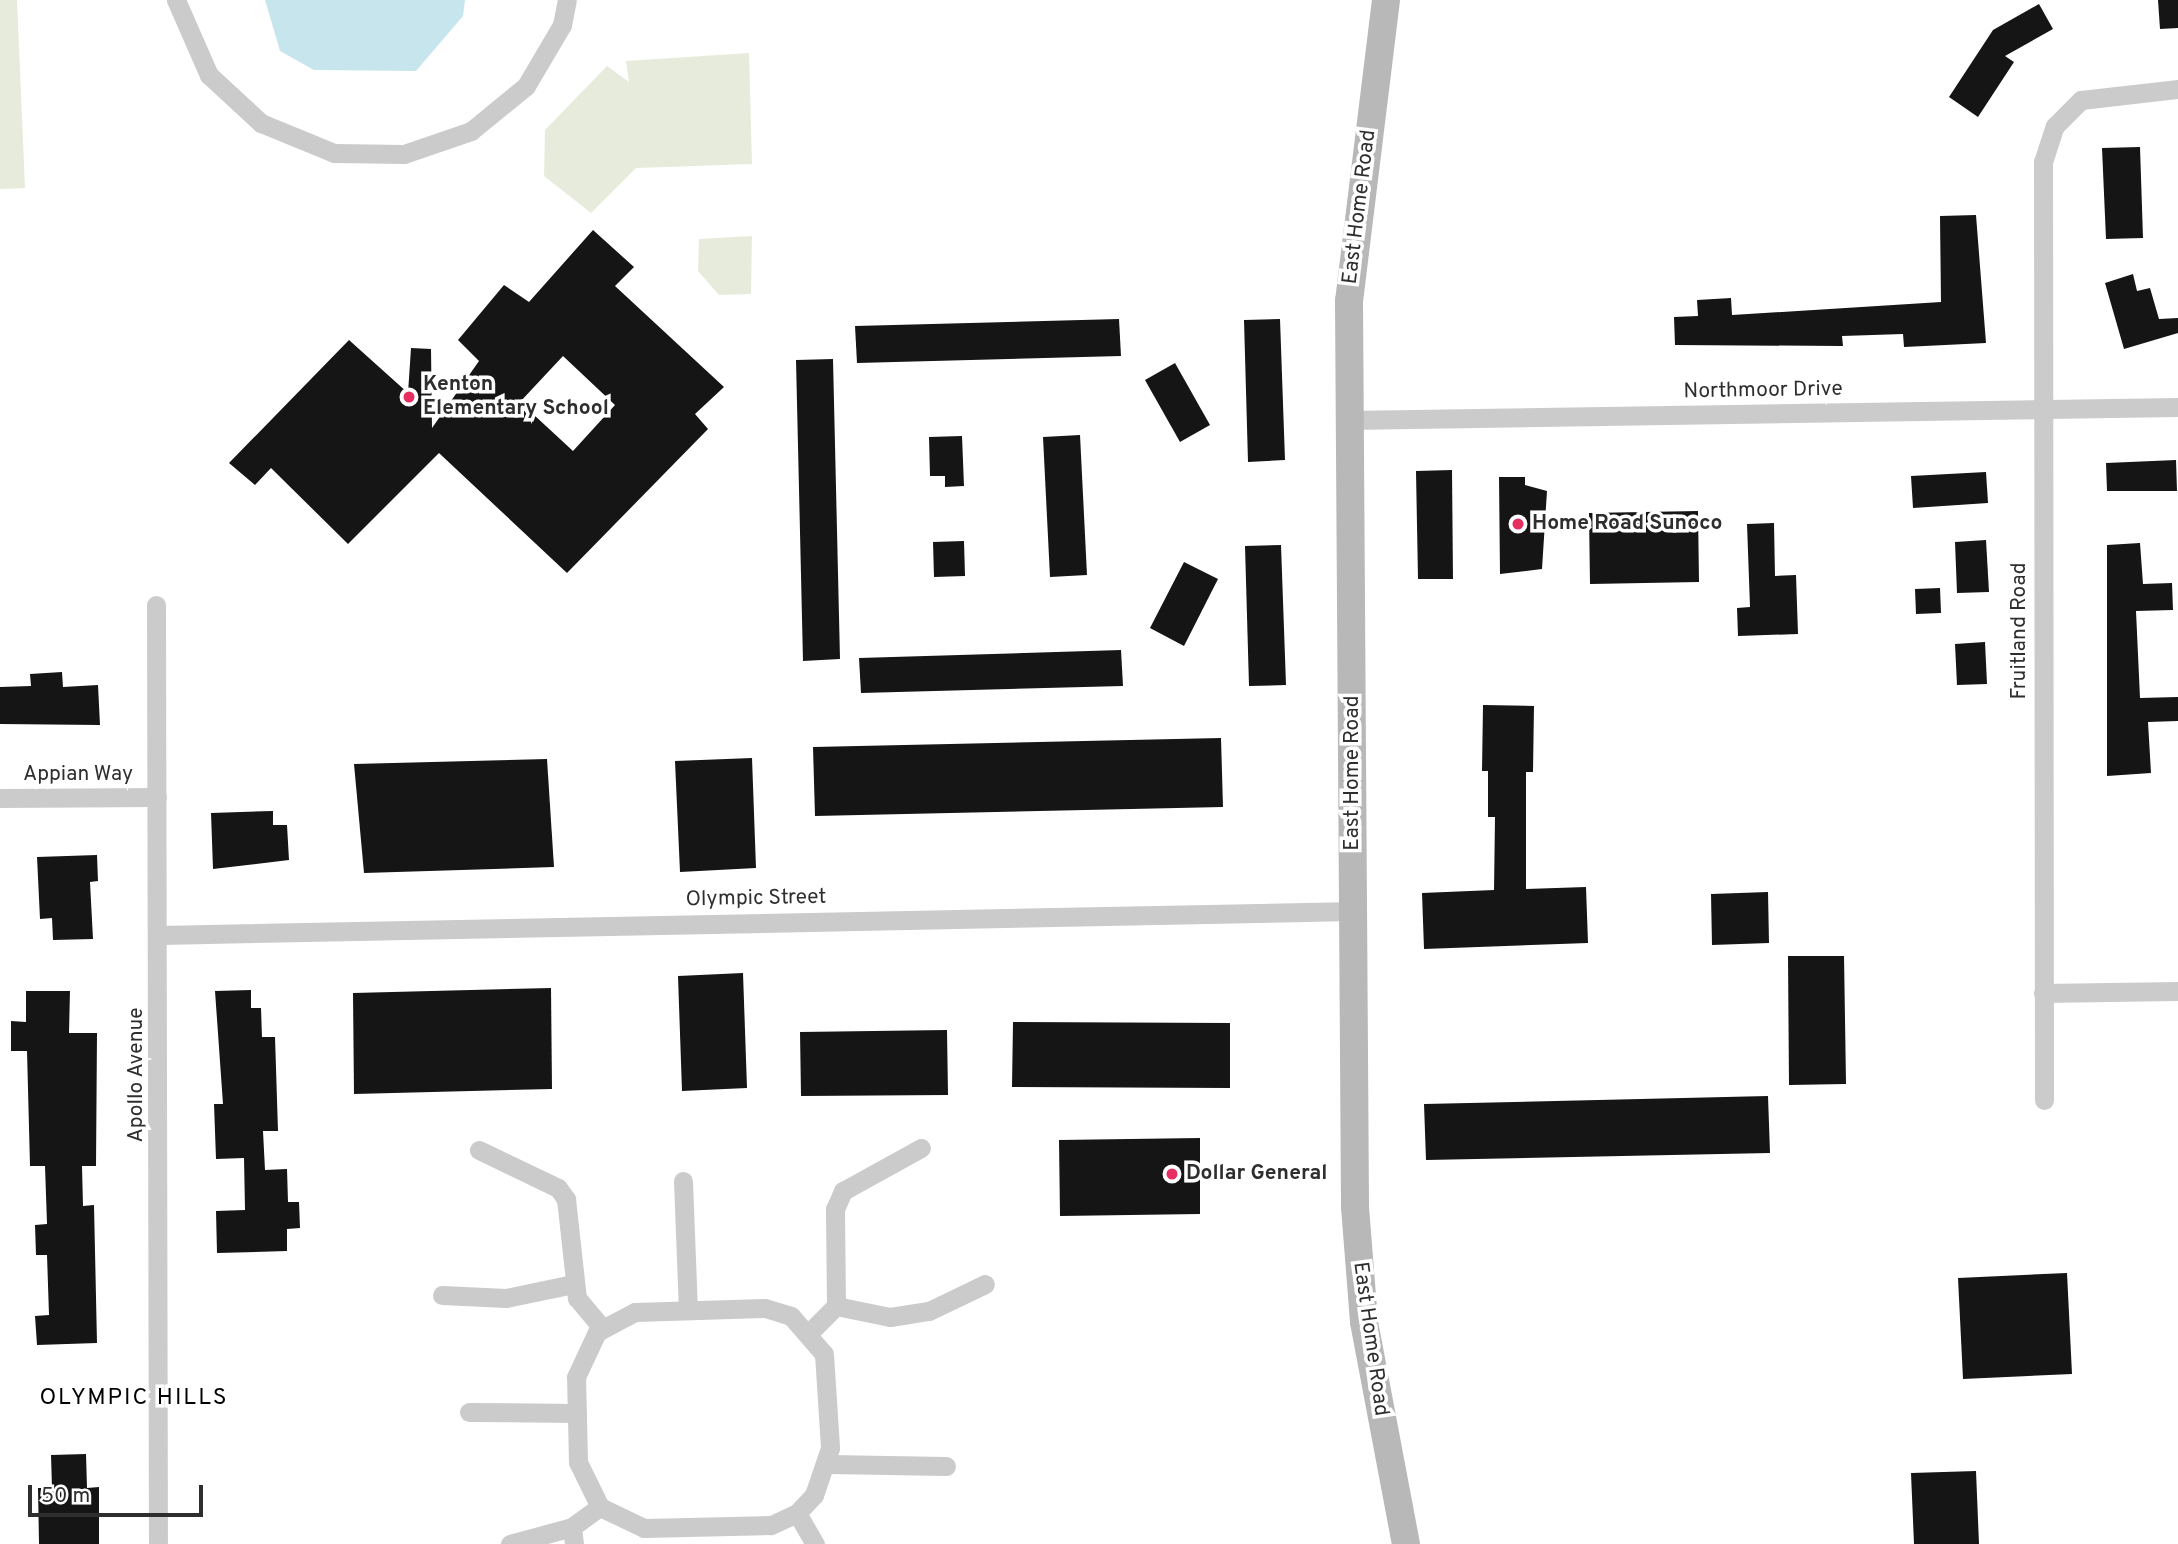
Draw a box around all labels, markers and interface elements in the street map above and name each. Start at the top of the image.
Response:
street label: East Home Road [1338,128,1382,286]
place label: Kenton Elementary School [423,372,609,422]
street label: Northmoor Drive [1683,377,1843,405]
marker: Kenton Elementary School [401,389,417,405]
place label: Home Road Sunoco [1532,511,1722,537]
marker: Home Road Sunoco [1510,516,1526,532]
street label: Fruitland Road [2007,562,2033,700]
street label: East Home Road [1340,695,1366,851]
street label: Appian Way [23,762,133,788]
street label: Olympic Street [685,885,827,913]
street label: Apollo Avenue [124,1007,150,1143]
place label: Dollar General [1186,1161,1327,1187]
marker: Dollar General [1164,1166,1180,1182]
street label: East Home Road [1347,1260,1393,1418]
district label: OLYMPIC HILLS [41,1385,227,1413]
scale bar [32,1470,206,1514]
text: 50 m [41,1483,90,1510]

